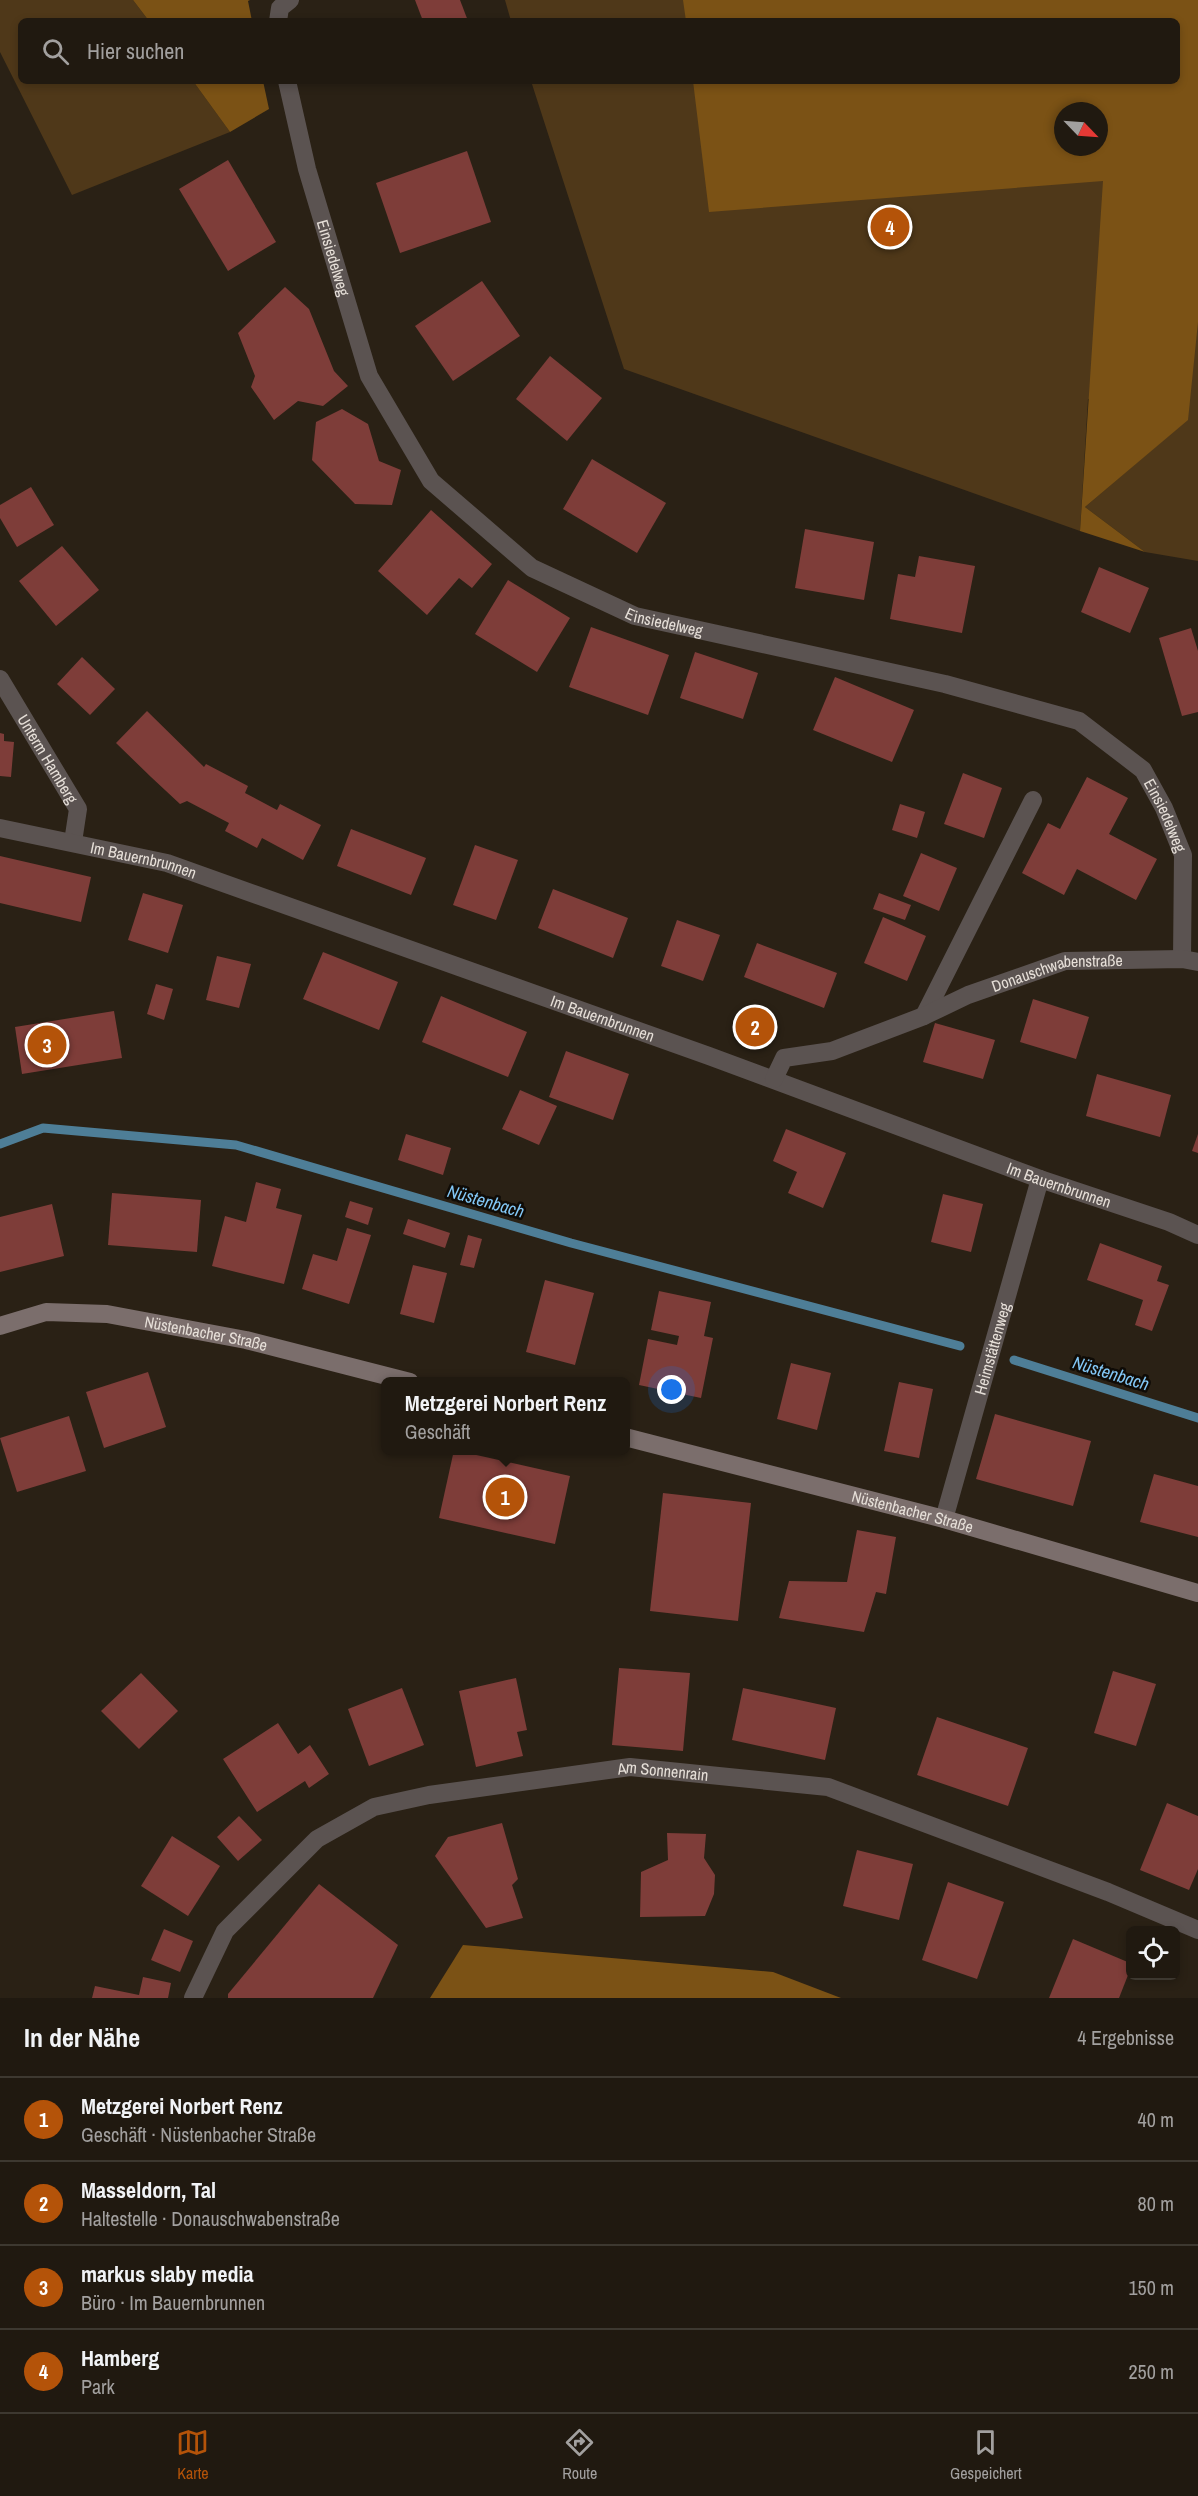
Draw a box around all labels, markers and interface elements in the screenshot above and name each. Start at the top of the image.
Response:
search box [18,18,1180,84]
icon: search [39,35,72,68]
text: Hier suchen [87,36,184,66]
north arrow [1054,102,1108,156]
pin: 4 [870,204,910,250]
street label: Einsiedelweg [312,217,356,299]
street label: Einsiedelweg [622,602,706,642]
street label: Unterm Hamberg [13,710,84,808]
street label: Einsiedelweg [1139,775,1192,856]
street label: Im Bauernbrunnen [88,836,200,884]
street label: Donauschwabenstraße [988,949,1123,997]
street label: Im Bauernbrunnen [548,990,657,1047]
pin: 2 [736,1004,774,1050]
pin: 3 [28,1022,66,1068]
street label: Im Bauernbrunnen [1004,1157,1114,1213]
water label: Nüstenbach [445,1178,527,1224]
street label: Heimstättenweg [969,1299,1016,1397]
street label: Nüstenbacher Straße [143,1310,270,1356]
water label: Nüstenbach [1070,1350,1152,1396]
your location [657,1375,686,1404]
popup [381,1377,630,1455]
text: Metzgerei Norbert Renz [405,1388,606,1418]
text: Geschäft [405,1418,470,1445]
pin: 1 [486,1474,524,1520]
street label: Nüstenbacher Straße [849,1485,976,1538]
street label: Am Sonnenrain [615,1756,709,1786]
map controls [1126,1926,1180,1980]
button: locate [1126,1926,1180,1980]
text: In der Nähe [24,2020,140,2055]
text: 4 Ergebnisse [1077,2024,1174,2051]
text: Metzgerei Norbert Renz [81,2091,282,2121]
text: 1 [39,2106,48,2133]
text: 40 m [1138,2106,1174,2133]
text: Geschäft · Nüstenbacher Straße [81,2121,316,2148]
text: Masseldorn, Tal [81,2175,216,2205]
text: 2 [39,2190,48,2217]
text: 80 m [1138,2190,1174,2217]
text: Haltestelle · Donauschwabenstraße [81,2205,340,2232]
text: markus slaby media [81,2259,253,2289]
text: 3 [39,2274,48,2301]
text: 150 m [1128,2274,1174,2301]
text: Büro · Im Bauernbrunnen [81,2289,265,2316]
text: Hamberg [81,2343,159,2373]
text: 4 [39,2358,48,2385]
text: 250 m [1128,2358,1174,2385]
text: Park [81,2373,115,2400]
tab: Karte [176,2426,209,2484]
tab: Route [562,2426,597,2484]
tab: Gespeichert [950,2426,1022,2484]

